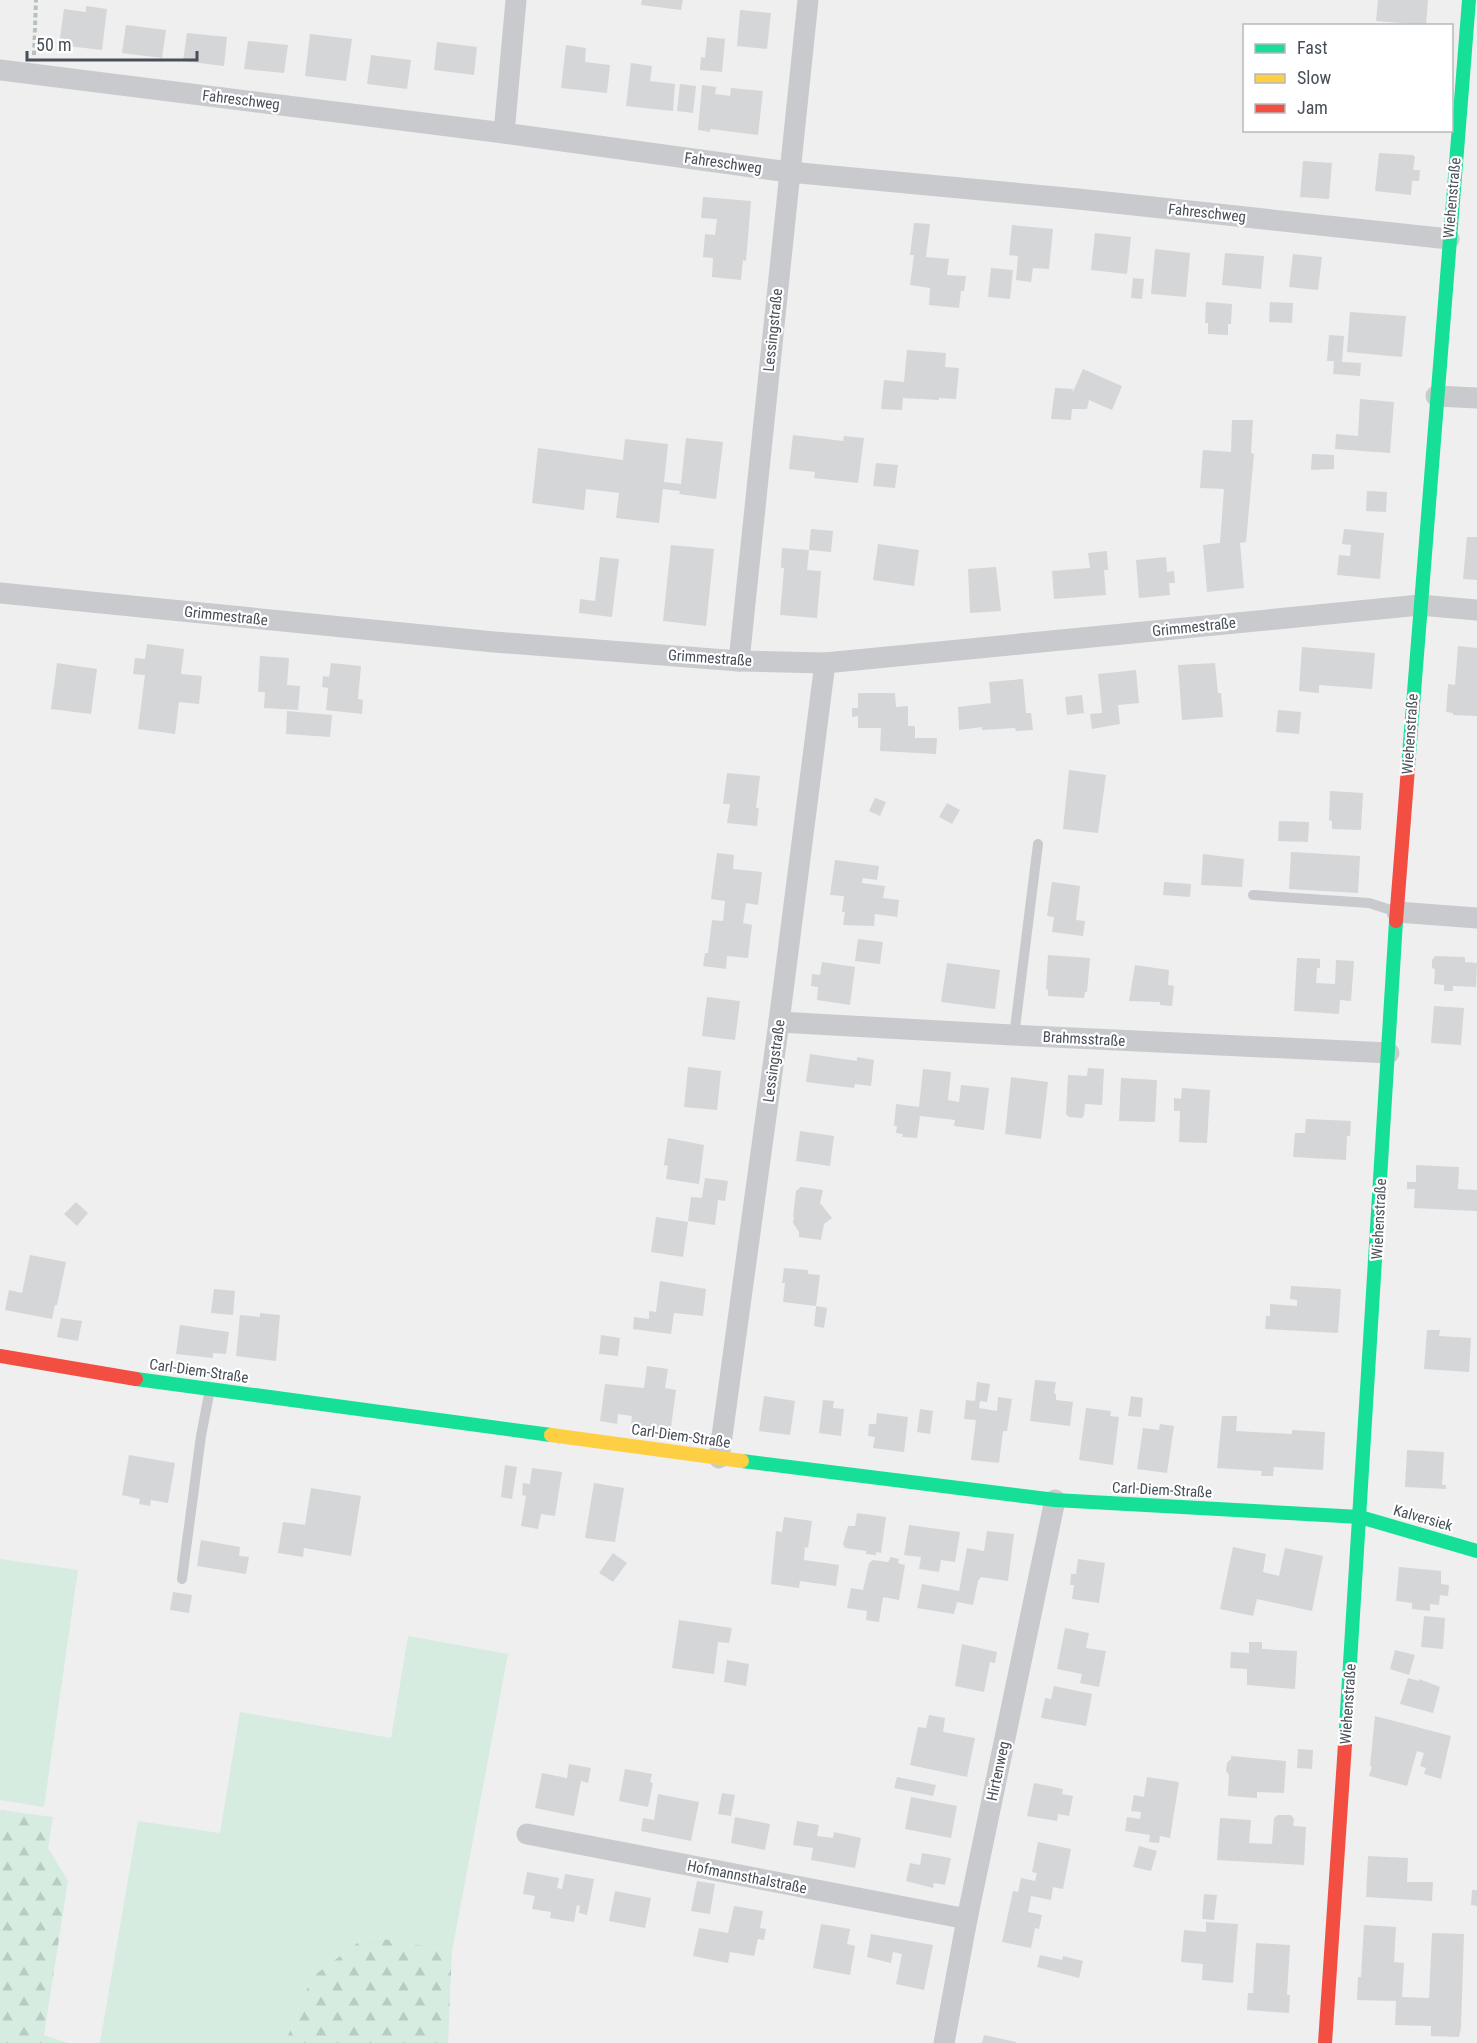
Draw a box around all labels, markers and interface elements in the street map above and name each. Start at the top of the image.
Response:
scale bar [27,24,196,62]
legend [1243,24,1453,132]
text: 50 m [36,34,71,55]
text: Fast [1297,37,1328,58]
text: Slow [1297,67,1332,88]
street label: Fahreschweg [201,86,281,114]
text: Jam [1297,97,1328,118]
street label: Fahreschweg [683,149,763,177]
street label: Wiehenstraße [1440,157,1464,239]
street label: Fahreschweg [1167,200,1247,226]
street label: Lessingstraße [760,288,786,372]
street label: Grimmestraße [183,603,269,629]
street label: Grimmestraße [1151,614,1237,640]
street label: Grimmestraße [667,646,753,670]
street label: Wiehenstraße [1398,693,1422,775]
street label: Lessingstraße [759,1018,789,1104]
street label: Brahmsstraße [1042,1028,1126,1050]
street label: Wiehenstraße [1368,1178,1390,1260]
street label: Carl-Diem-Straße [148,1355,250,1387]
street label: Carl-Diem-Straße [630,1420,732,1452]
street label: Carl-Diem-Straße [1112,1478,1212,1502]
street label: Kalversiek [1391,1501,1455,1535]
street label: Wiehenstraße [1336,1663,1360,1745]
street label: Hirtenweg [983,1739,1013,1803]
street label: Hofmannsthalstraße [686,1857,808,1897]

